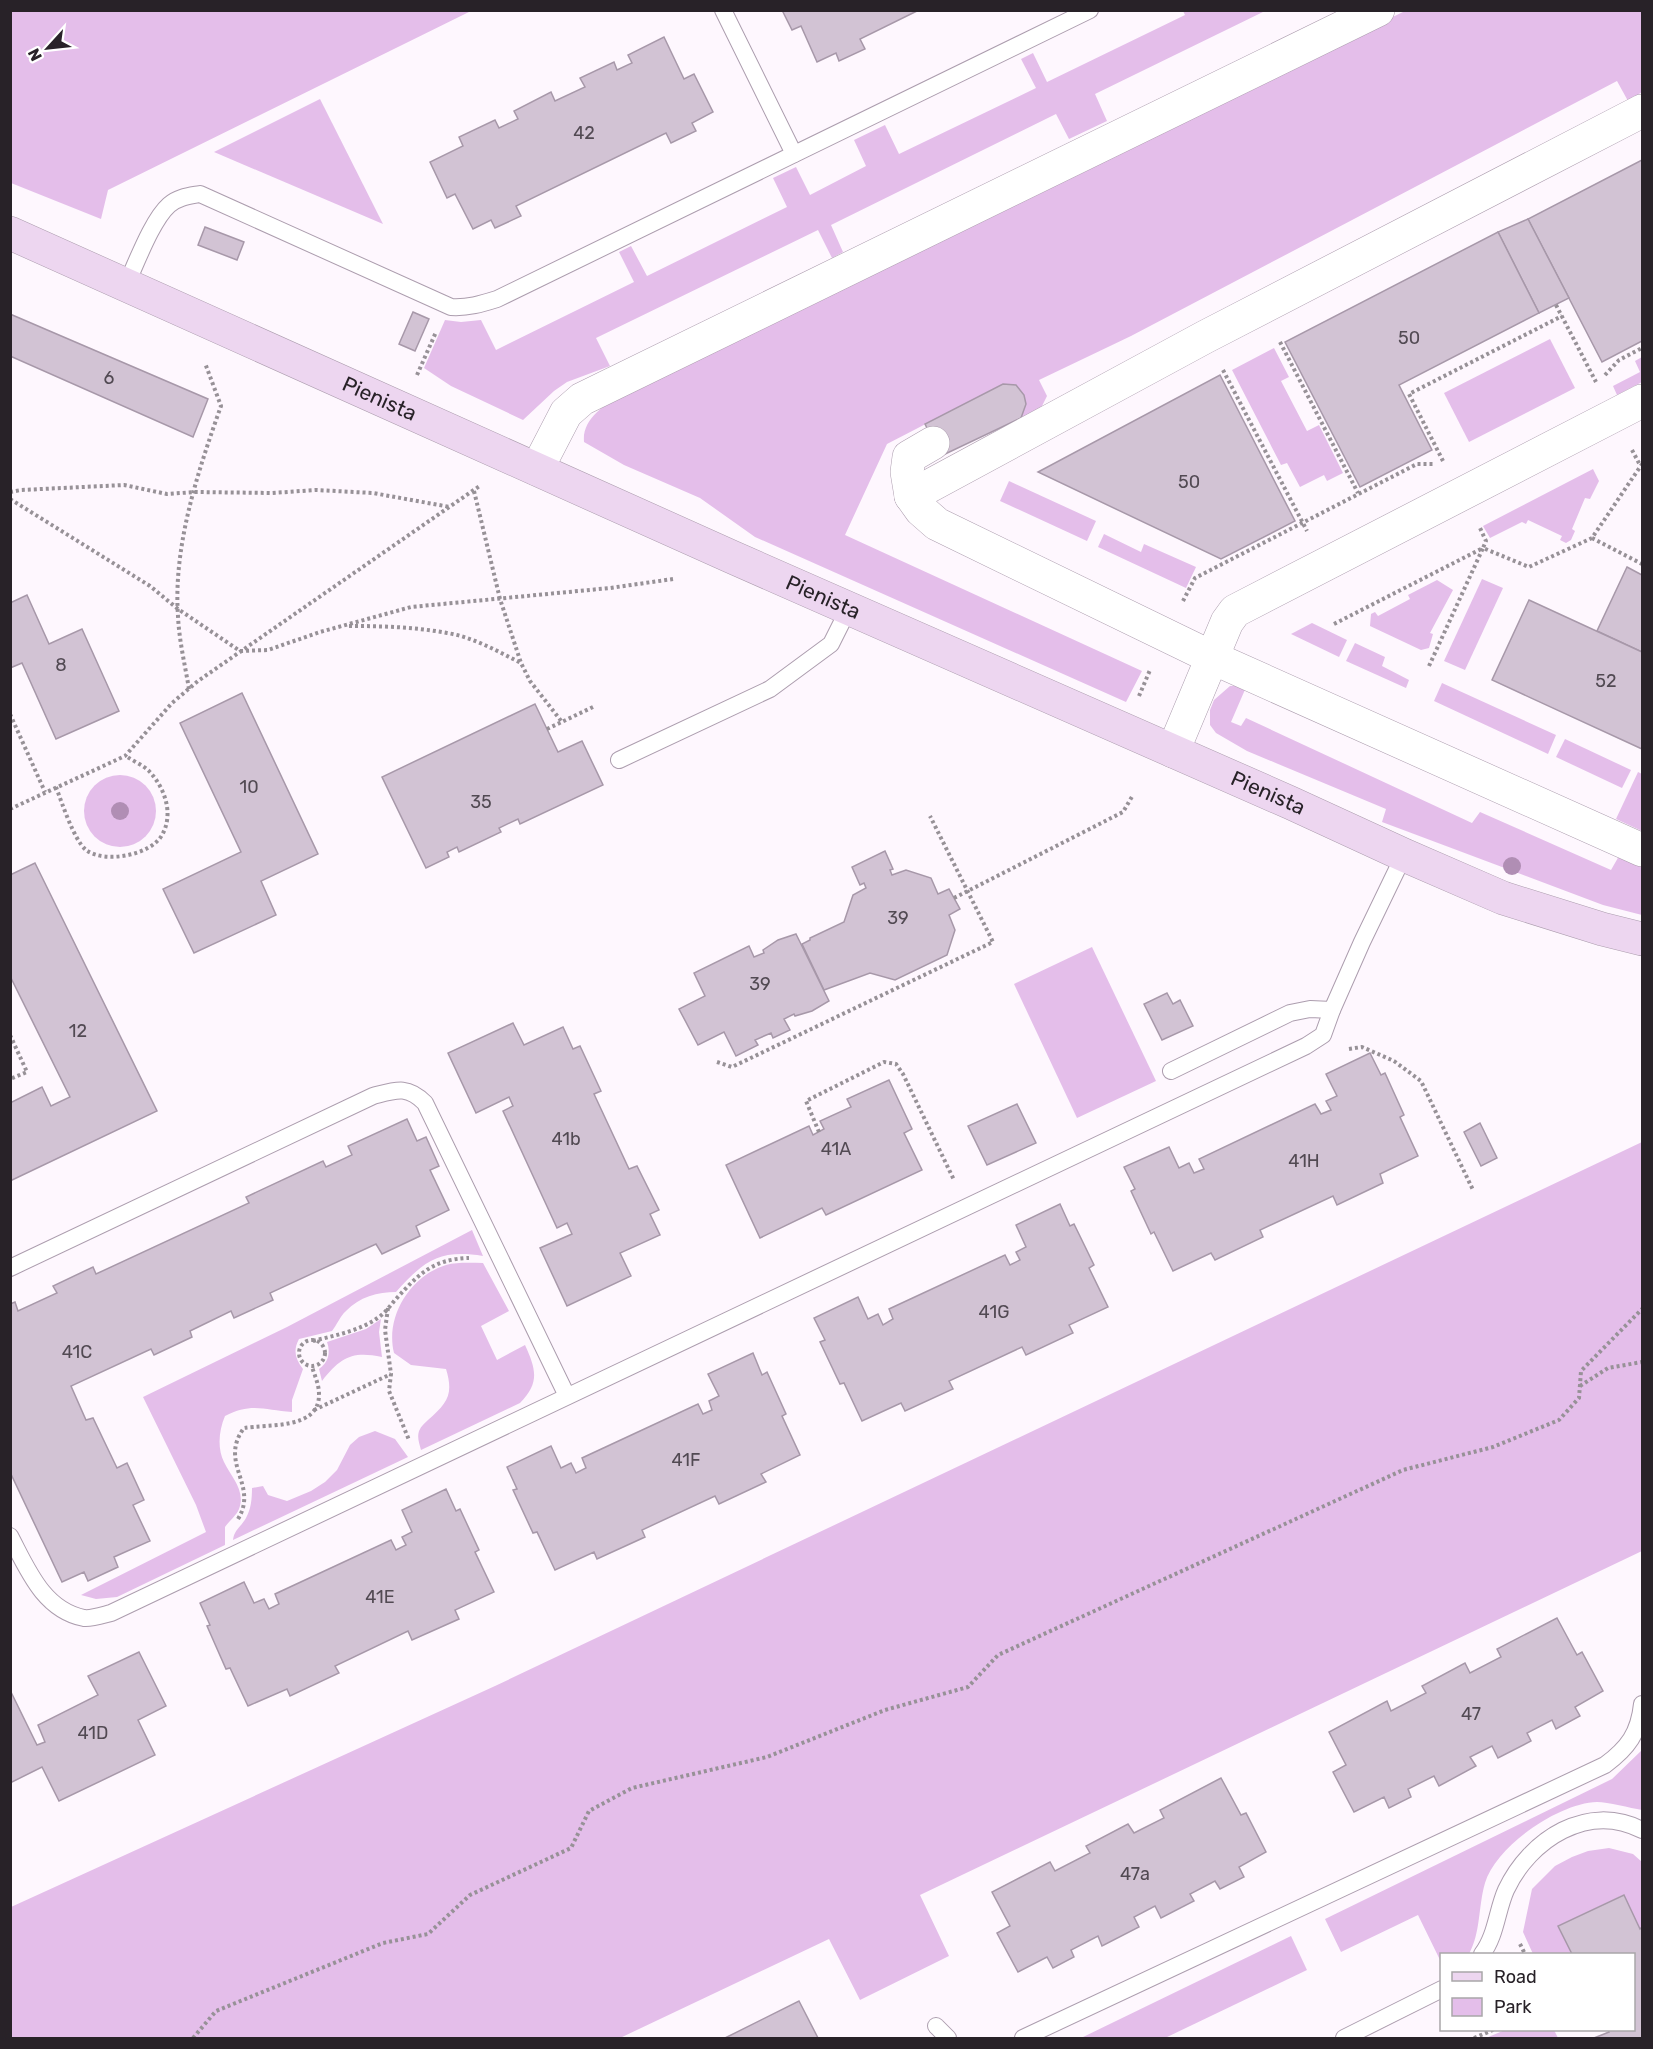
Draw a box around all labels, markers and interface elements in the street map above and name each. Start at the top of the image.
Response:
north arrow [18,18,78,78]
text: N [24,45,46,64]
house number: 42 [573,122,595,144]
house number: 50 [1398,327,1420,349]
house number: 6 [104,367,115,389]
street label: Pienista [339,371,421,426]
house number: 50 [1178,471,1200,493]
street label: Pienista [782,569,864,624]
house number: 8 [55,654,67,676]
house number: 52 [1595,670,1617,692]
street label: Pienista [1227,765,1309,820]
house number: 10 [239,776,259,798]
house number: 35 [470,791,492,813]
house number: 39 [887,907,909,929]
house number: 39 [749,973,771,995]
house number: 12 [69,1020,87,1042]
house number: 41b [551,1128,581,1150]
house number: 41A [821,1138,851,1160]
house number: 41H [1288,1150,1320,1172]
house number: 41G [979,1301,1009,1323]
house number: 41C [62,1341,92,1363]
house number: 41F [671,1449,701,1471]
house number: 41E [365,1586,395,1608]
house number: 47 [1461,1703,1481,1725]
house number: 41D [78,1722,108,1744]
house number: 47a [1120,1863,1150,1885]
legend [1440,1953,1635,2031]
text: Road [1494,1966,1537,1988]
text: Park [1494,1996,1532,2018]

